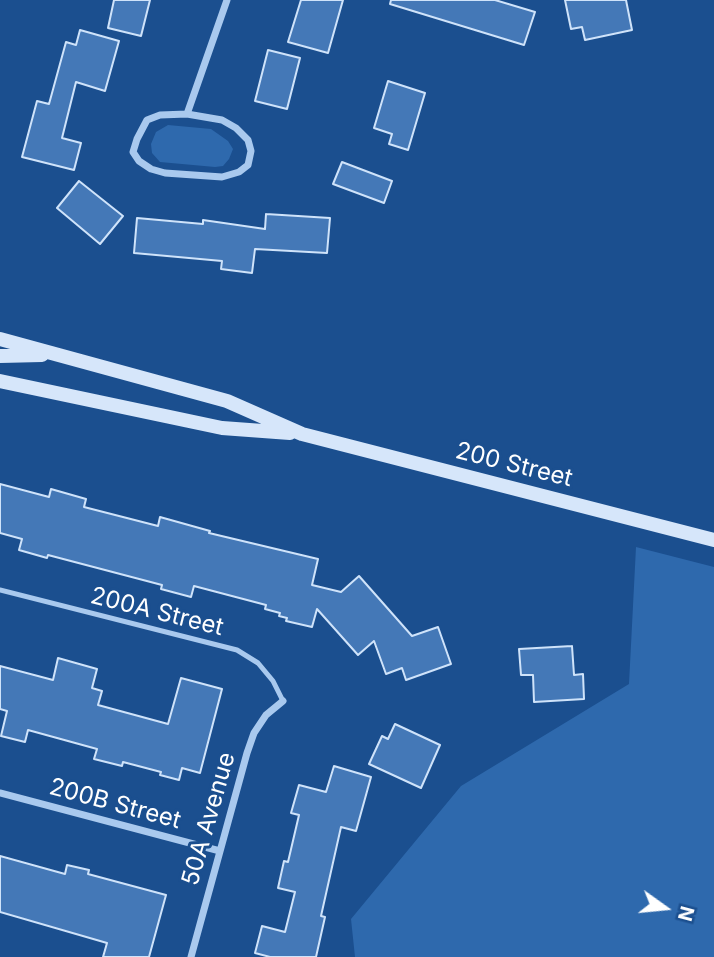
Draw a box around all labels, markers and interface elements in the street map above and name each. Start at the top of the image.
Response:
street label: 200 Street [453,437,575,493]
street label: 200A Street [88,582,226,642]
street label: 50A Avenue [176,749,242,889]
street label: 200B Street [46,773,184,835]
north arrow [630,873,700,943]
text: N [673,904,699,924]

